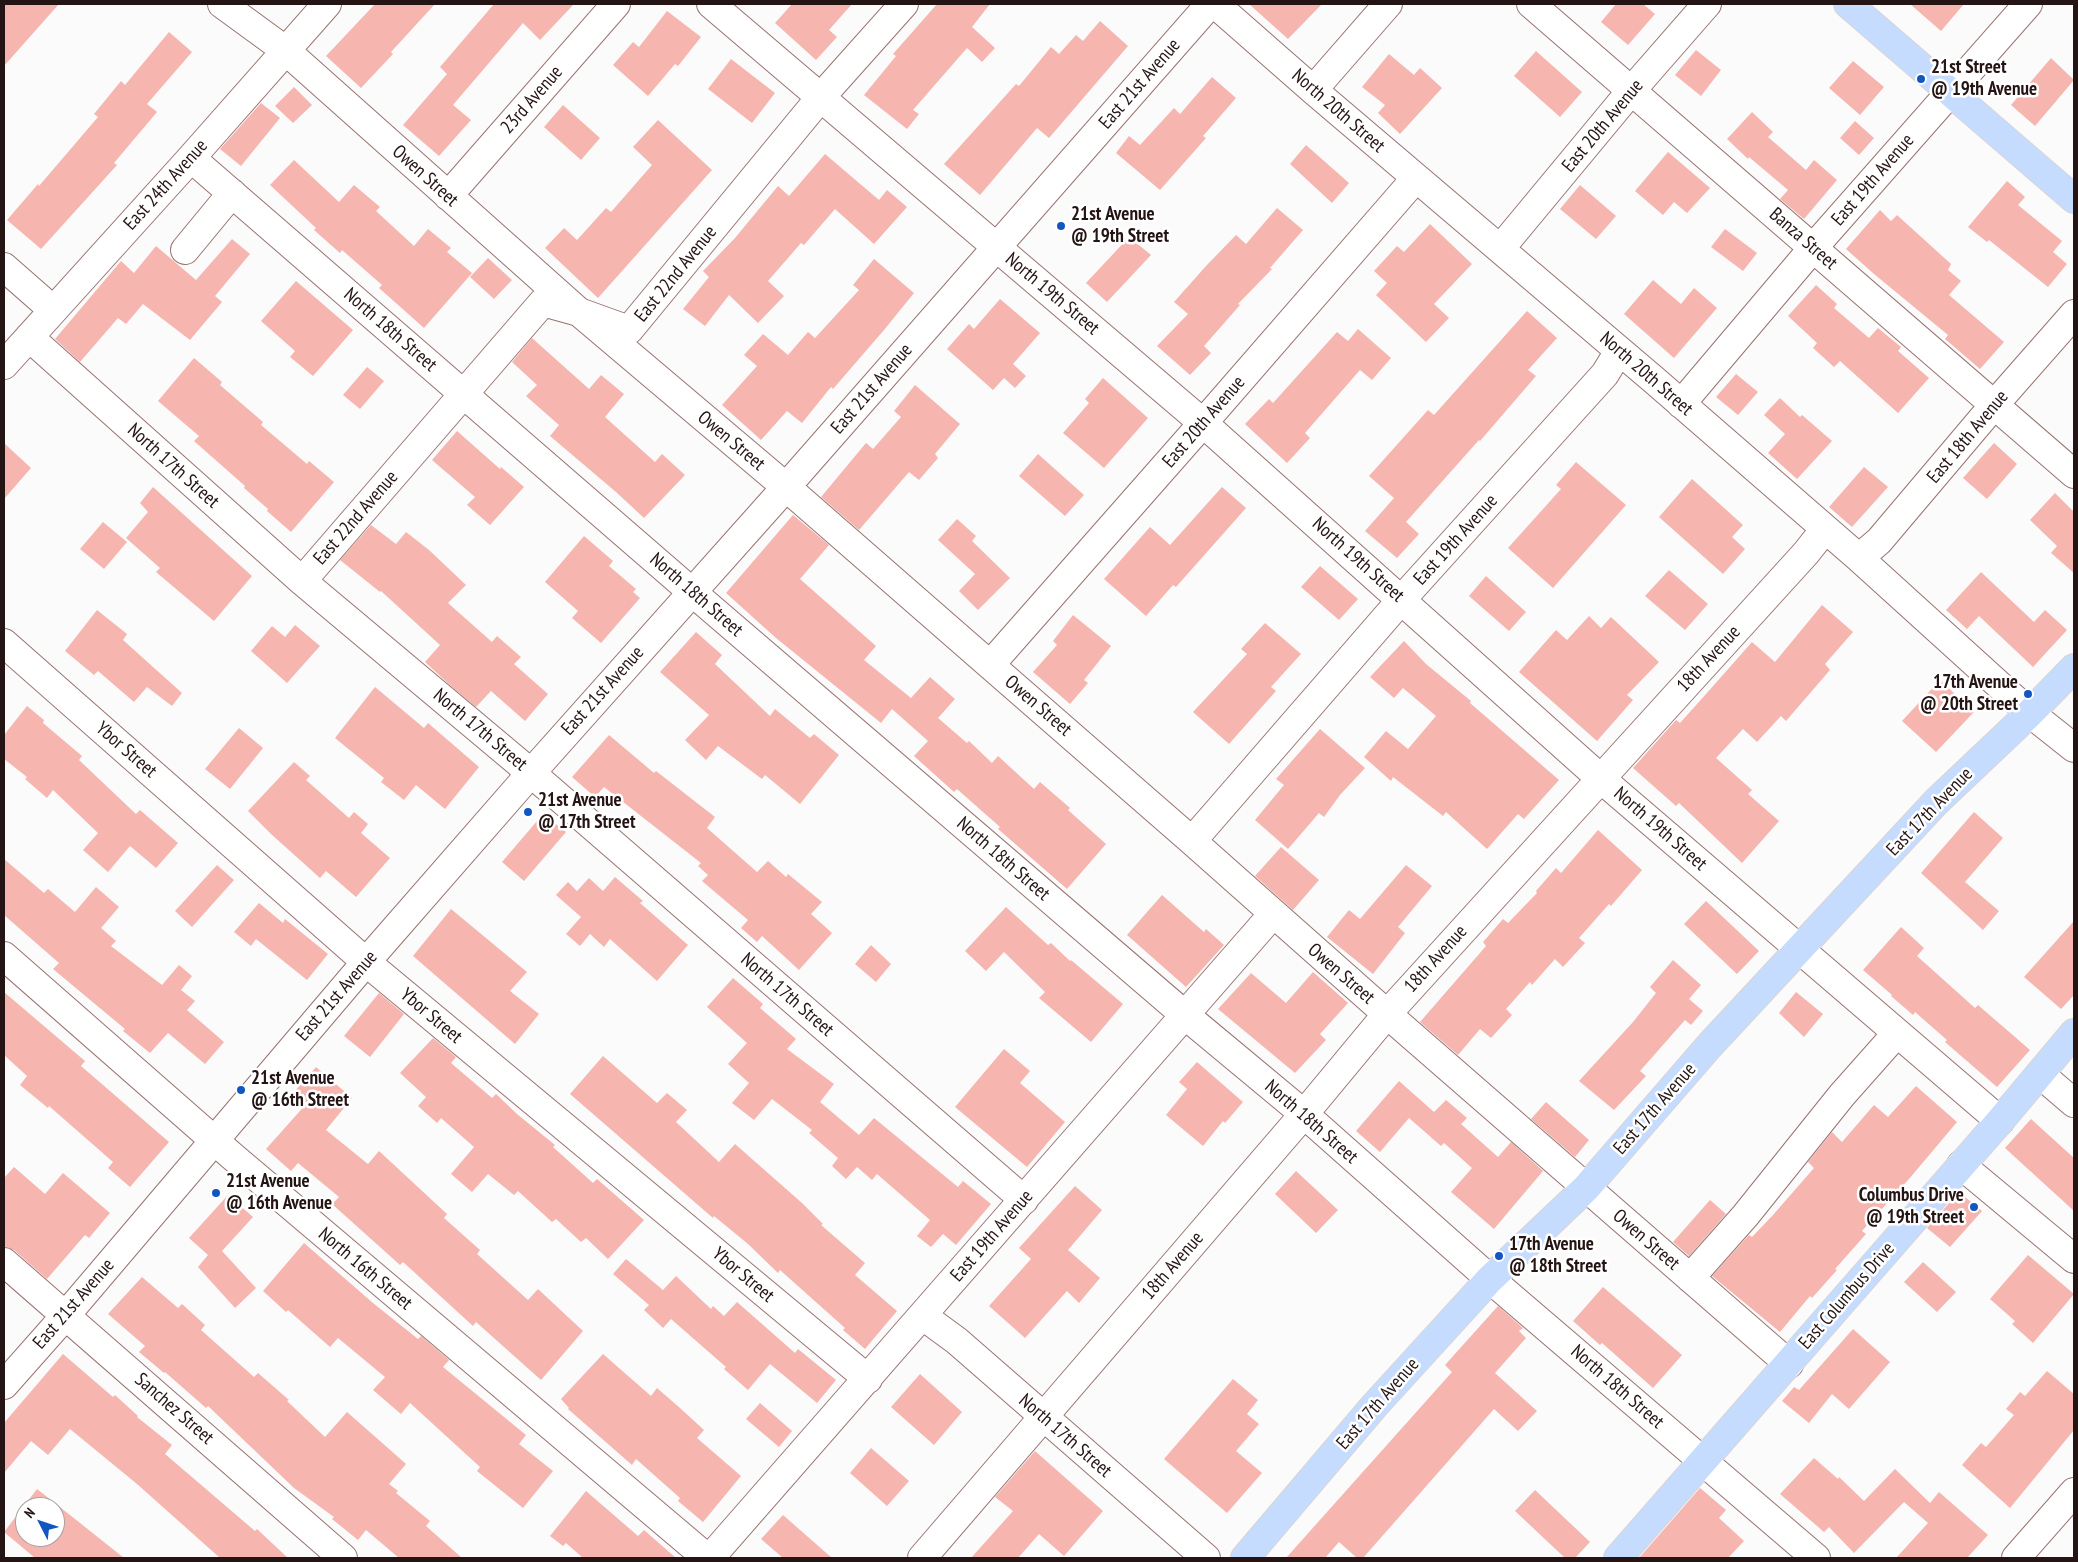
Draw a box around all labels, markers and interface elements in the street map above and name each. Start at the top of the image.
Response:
street label: East 21st Avenue [1095,34,1185,134]
place label: 21st Street @ 19th Avenue [1931,57,2037,101]
street label: 23rd Avenue [496,61,568,139]
street label: North 20th Street [1287,64,1389,158]
marker: 21st Street @ 19th Avenue [1915,73,1927,85]
street label: East 20th Avenue [1558,75,1648,177]
street label: East 19th Avenue [1827,129,1919,231]
street label: East 24th Avenue [119,135,213,235]
street label: Owen Street [387,140,463,212]
street label: Banza Street [1764,203,1842,275]
place label: 21st Avenue @ 19th Street [1071,204,1169,248]
marker: 21st Avenue @ 19th Street [1055,220,1067,232]
street label: East 22nd Avenue [630,221,722,327]
street label: North 19th Street [1000,248,1104,340]
street label: North 18th Street [339,283,441,377]
street label: North 20th Street [1595,327,1697,421]
street label: East 21st Avenue [827,339,917,439]
street label: East 20th Avenue [1158,371,1250,473]
street label: East 18th Avenue [1923,386,2013,488]
street label: Owen Street [693,406,769,476]
street label: North 17th Street [122,419,224,513]
street label: East 22nd Avenue [309,466,403,570]
street label: East 19th Avenue [1409,490,1503,590]
street label: North 19th Street [1307,513,1409,607]
street label: North 18th Street [645,548,747,642]
street label: 18th Avenue [1672,621,1746,697]
street label: East 21st Avenue [557,642,649,740]
street label: Owen Street [1000,671,1076,741]
place label: 17th Avenue @ 20th Street [1920,672,2018,716]
street label: North 17th Street [428,684,532,776]
marker: 17th Avenue @ 20th Street [2022,688,2034,700]
street label: Ybor Street [91,717,161,783]
street label: East 17th Avenue [1882,763,1978,861]
street label: North 19th Street [1609,782,1711,876]
place label: 21st Avenue @ 17th Street [538,790,635,834]
marker: 21st Avenue @ 17th Street [522,806,534,818]
street label: North 18th Street [952,812,1054,906]
street label: 18th Avenue [1400,921,1472,997]
street label: Owen Street [1303,939,1379,1009]
street label: East 21st Avenue [292,946,382,1046]
street label: North 17th Street [736,948,838,1042]
street label: Ybor Street [395,984,467,1048]
street label: East 17th Avenue [1609,1058,1701,1160]
place label: 21st Avenue @ 16th Street [251,1068,349,1112]
street label: North 18th Street [1260,1075,1362,1169]
marker: 21st Avenue @ 16th Street [235,1084,247,1096]
place label: 21st Avenue @ 16th Avenue [226,1171,332,1215]
street label: East 19th Avenue [946,1185,1038,1287]
place label: Columbus Drive @ 19th Street [1859,1185,1964,1229]
marker: 21st Avenue @ 16th Avenue [210,1187,222,1199]
marker: Columbus Drive @ 19th Street [1968,1201,1980,1213]
street label: Owen Street [1608,1205,1684,1275]
street label: North 16th Street [313,1223,417,1315]
street label: 18th Avenue [1137,1227,1209,1305]
place label: 17th Avenue @ 18th Street [1509,1234,1607,1278]
street label: East Columbus Drive [1794,1238,1900,1354]
street label: Ybor Street [707,1243,779,1307]
marker: 17th Avenue @ 18th Street [1493,1250,1505,1262]
street label: East 21st Avenue [29,1254,119,1354]
street label: North 18th Street [1566,1340,1668,1434]
street label: East 17th Avenue [1332,1353,1424,1455]
street label: Sanchez Street [130,1369,218,1449]
street label: North 17th Street [1014,1389,1116,1483]
north arrow [15,1497,65,1547]
text: N [20,1504,39,1522]

